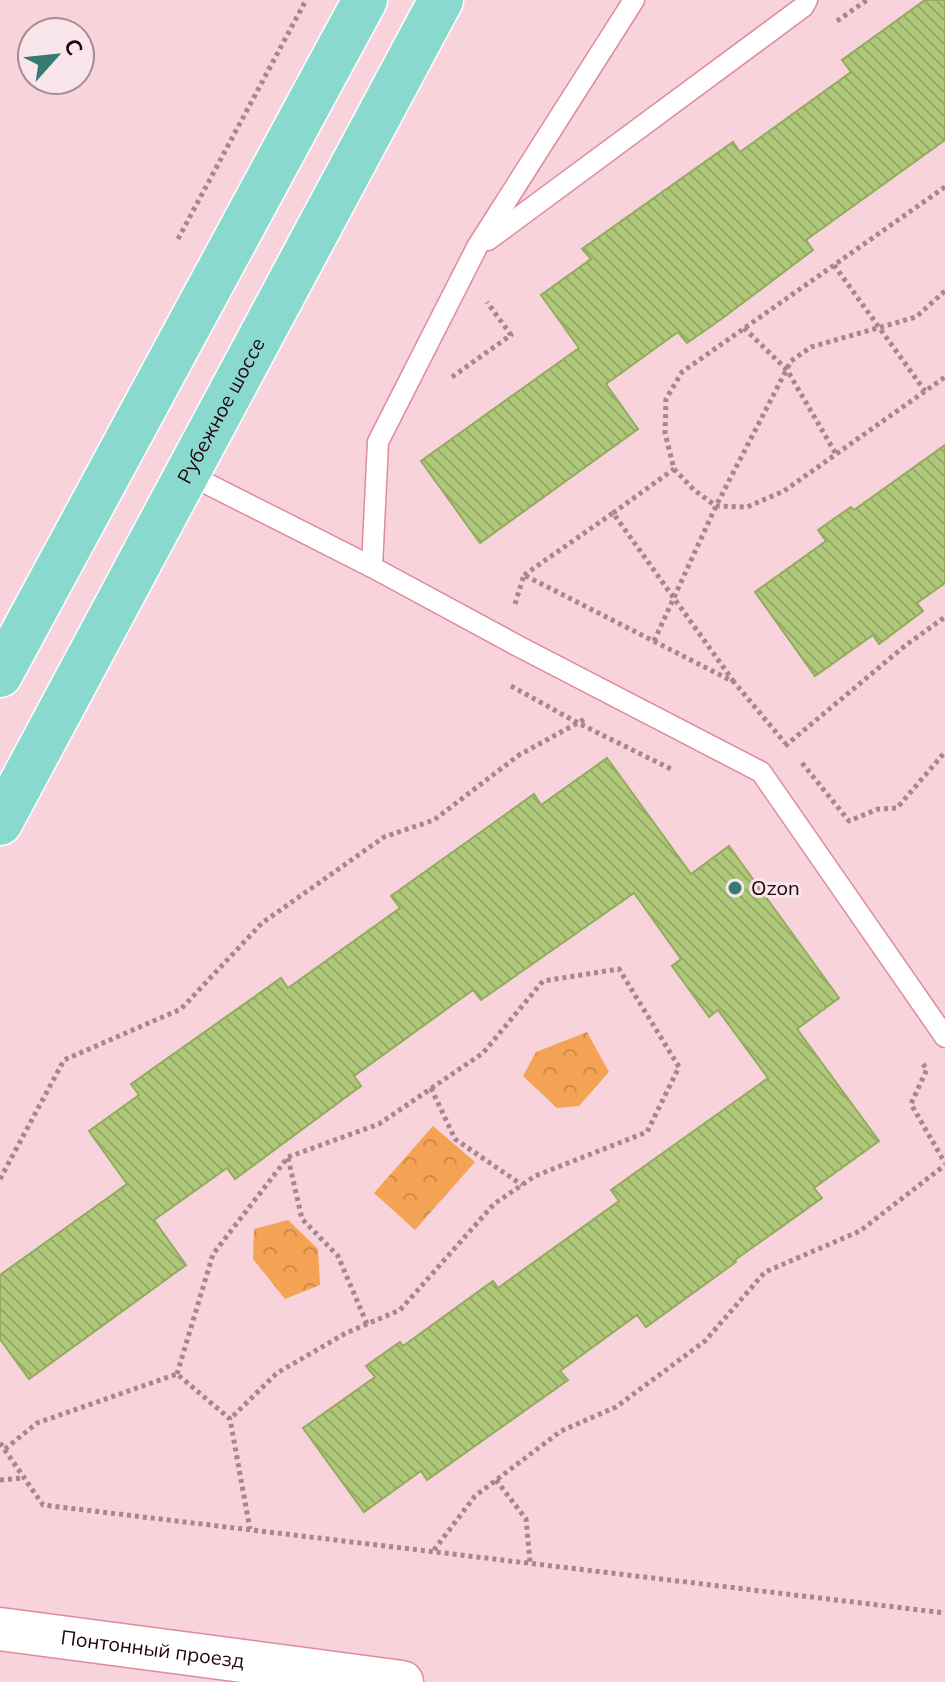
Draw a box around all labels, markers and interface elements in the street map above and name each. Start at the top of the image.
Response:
north arrow [16,16,96,96]
text: С [58,34,90,60]
street label: Рубежное шоссе [171,333,270,488]
place label: Ozon [751,875,800,900]
marker: Ozon [726,879,744,897]
street label: Понтонный проезд [59,1624,246,1673]

